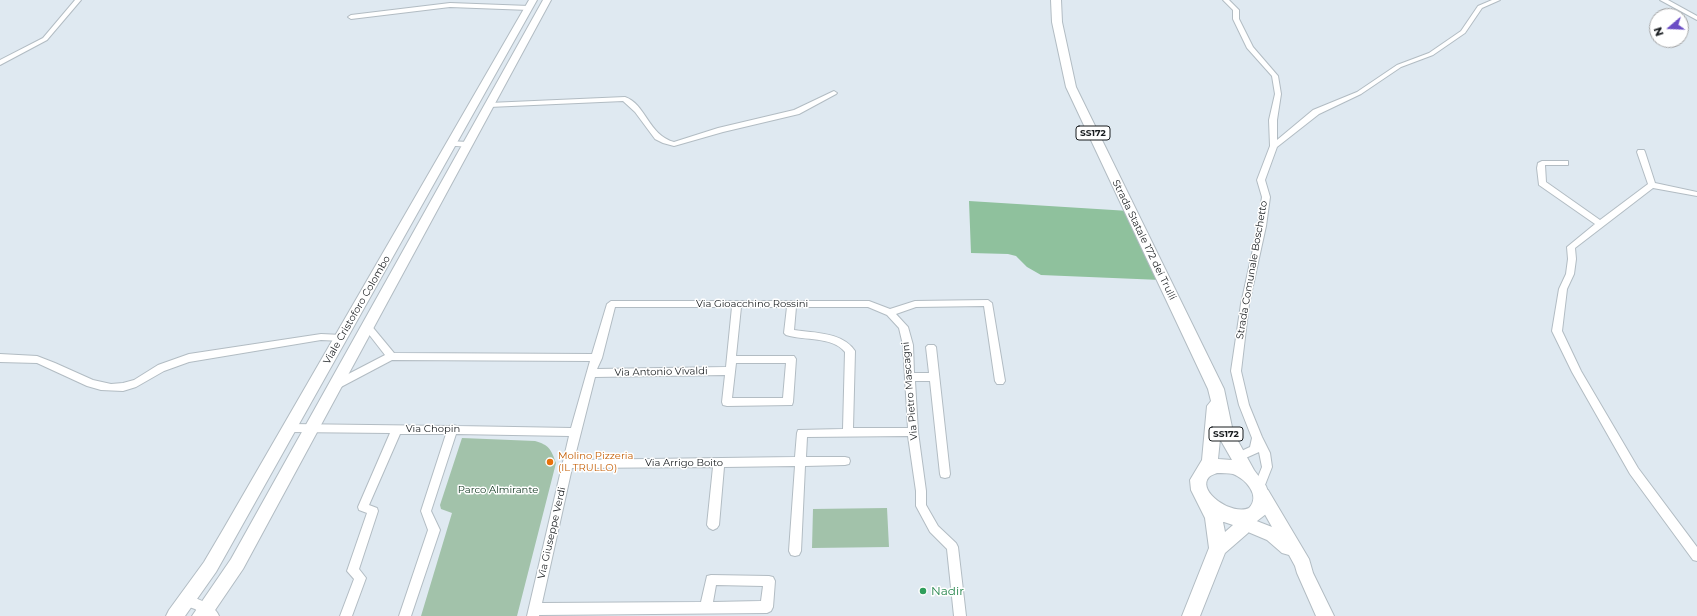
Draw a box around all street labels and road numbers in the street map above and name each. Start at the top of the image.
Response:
road number: SS172 [1076,126,1110,140]
street label: Strada Statale 172 dei Trulli [1110,178,1178,302]
street label: Strada Comunale Boschetto [1234,200,1270,340]
street label: Viale Cristoforo Colombo [321,253,393,367]
street label: Via Gioacchino Rossini [696,298,808,310]
street label: Via Pietro Mascagni [900,341,920,441]
street label: Via Antonio Vivaldi [614,365,708,379]
street label: Via Chopin [406,423,460,435]
road number: SS172 [1209,427,1243,441]
street label: Via Arrigo Boito [645,457,723,469]
street label: Via Giuseppe Verdi [536,486,568,580]

